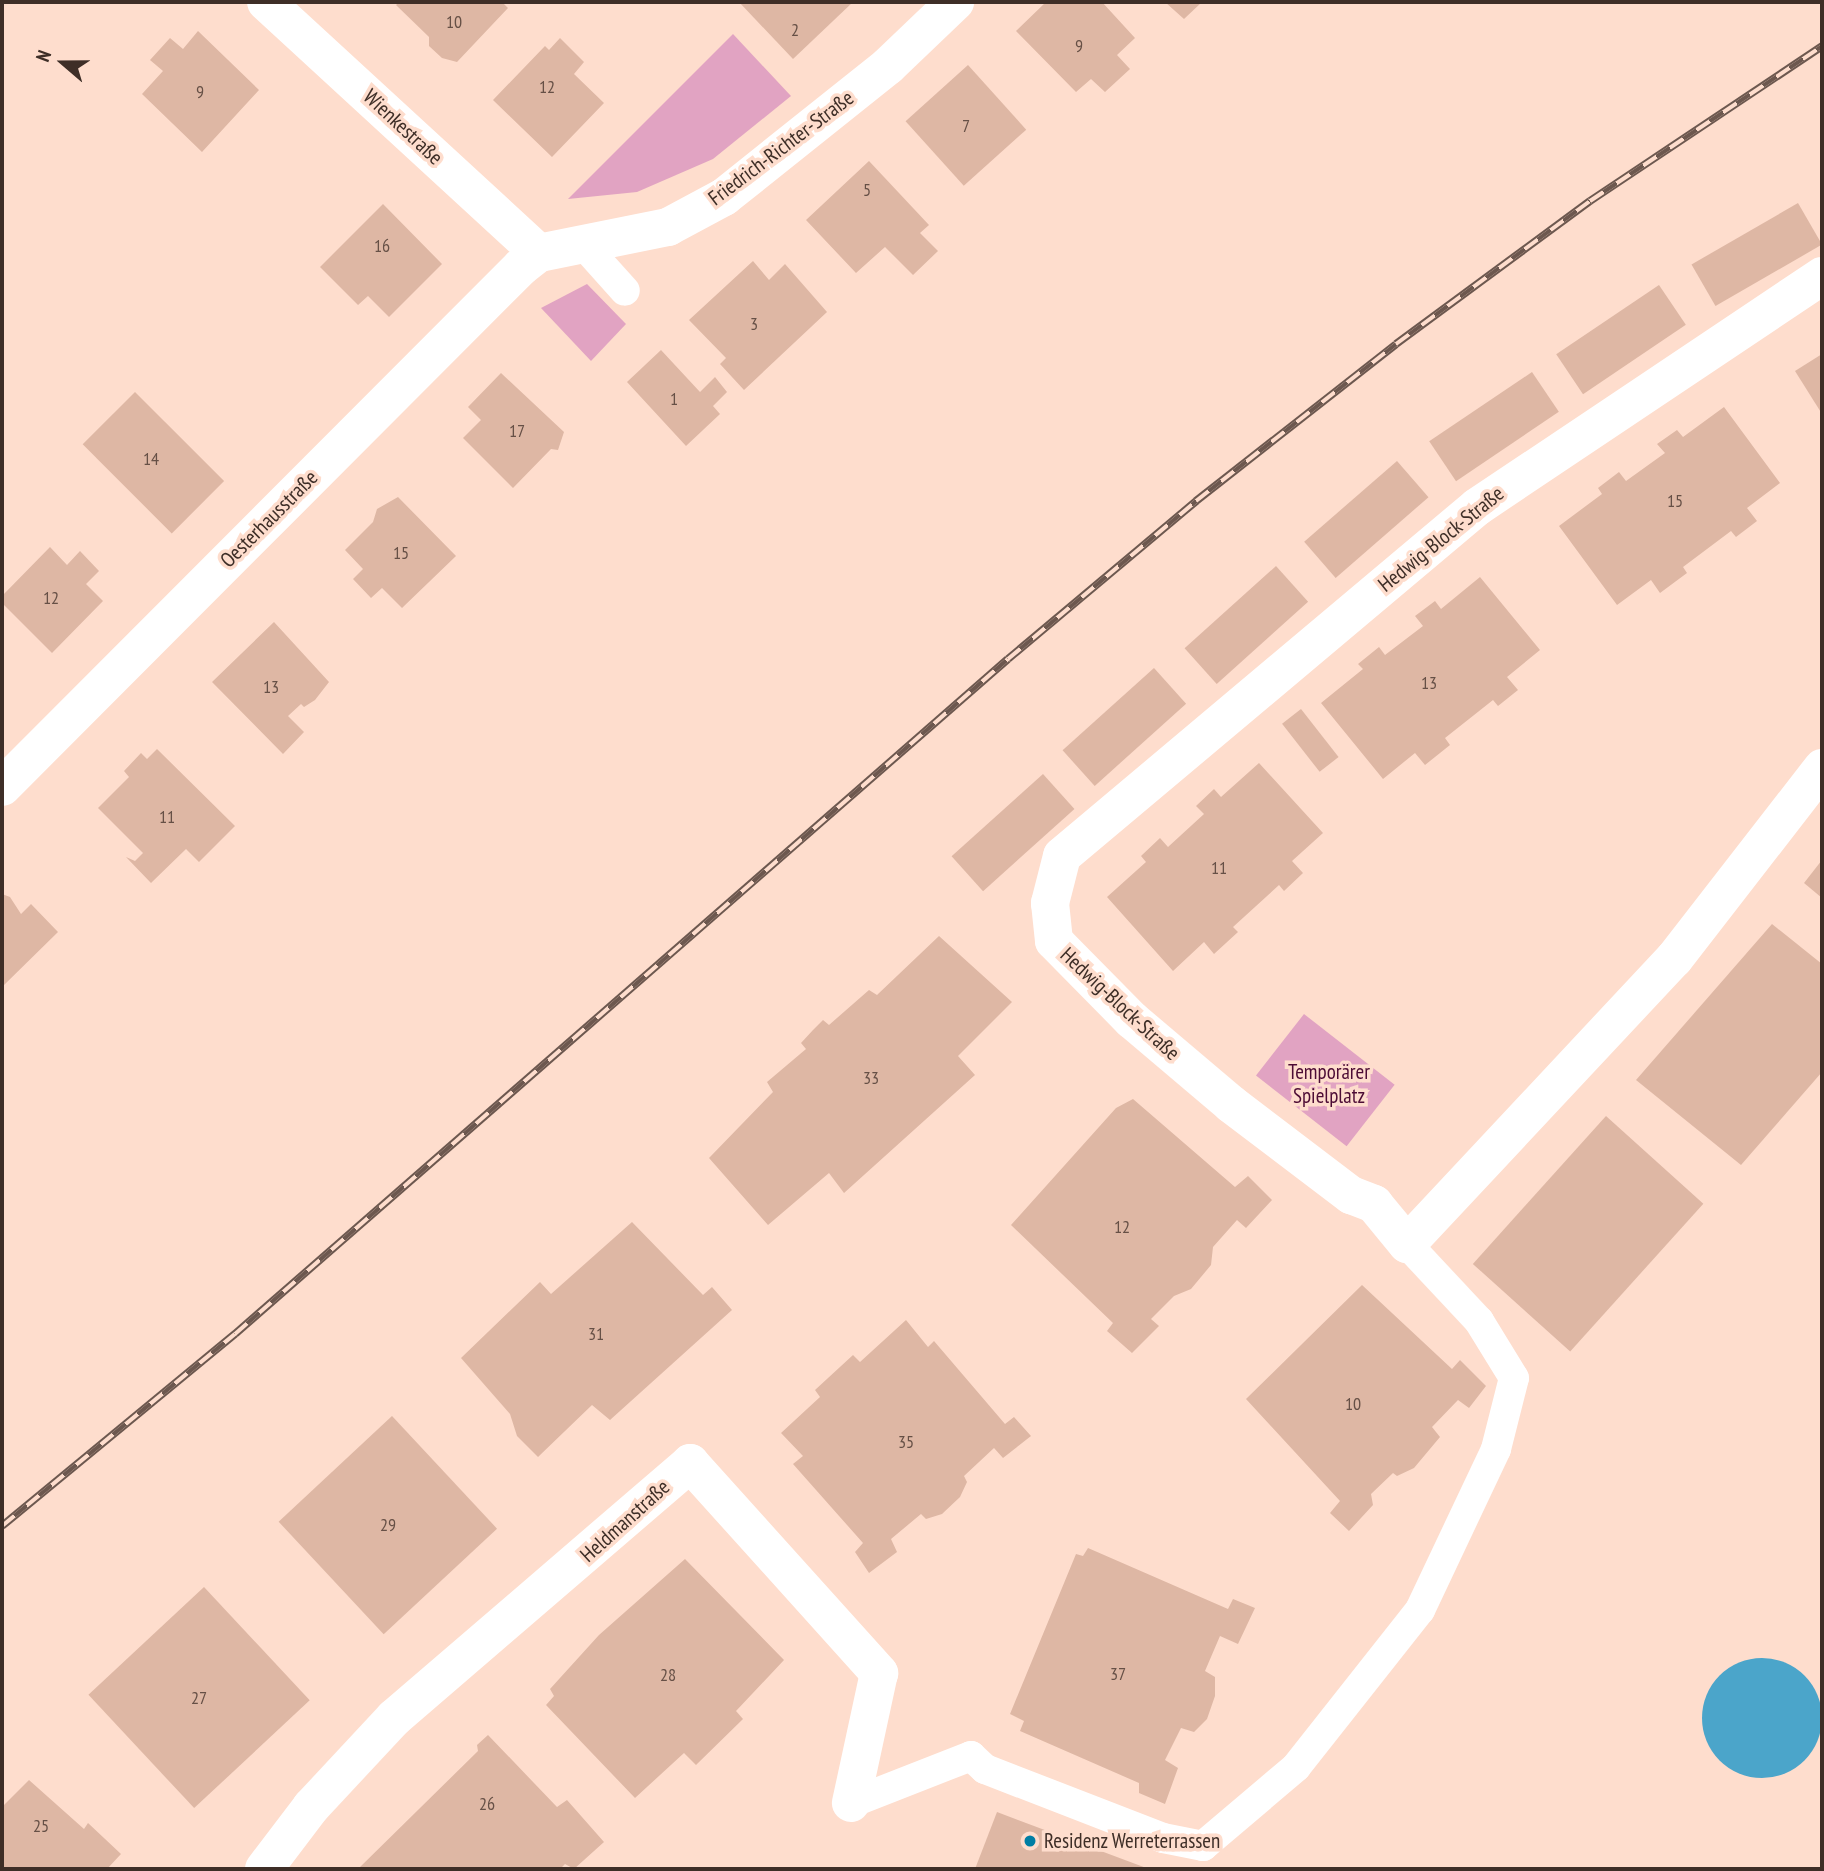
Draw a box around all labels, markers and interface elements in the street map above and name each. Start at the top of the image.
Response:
house number: 10 [446,11,462,33]
house number: 2 [791,19,799,41]
north arrow [28,28,98,98]
house number: 9 [1075,35,1083,57]
text: N [30,47,56,65]
house number: 12 [539,76,555,98]
house number: 9 [196,81,204,103]
street label: Wienkestraße [358,84,448,170]
street label: Friedrich-Richter-Straße [703,85,859,211]
house number: 7 [962,115,970,137]
house number: 5 [863,179,871,201]
house number: 16 [374,235,390,257]
house number: 3 [750,313,758,335]
house number: 1 [670,388,678,410]
house number: 17 [509,420,525,442]
house number: 14 [143,448,159,470]
street label: Oesterhausstraße [215,465,323,573]
street label: Hedwig-Block-Straße [1373,481,1509,597]
house number: 15 [1667,490,1683,512]
house number: 15 [393,542,409,564]
house number: 12 [43,587,59,609]
house number: 13 [1421,672,1437,694]
house number: 13 [263,676,279,698]
house number: 11 [159,806,175,828]
house number: 11 [1211,857,1227,879]
street label: Hedwig-Block-Straße [1055,942,1185,1066]
park label: Temporärer Spielplatz [1288,1059,1370,1109]
house number: 33 [863,1067,879,1089]
house number: 12 [1114,1216,1130,1238]
house number: 31 [588,1323,604,1345]
house number: 10 [1345,1393,1361,1415]
house number: 35 [898,1431,914,1453]
street label: Heldmanstraße [575,1474,675,1568]
house number: 29 [380,1514,396,1536]
house number: 37 [1110,1663,1126,1685]
house number: 28 [660,1664,676,1686]
house number: 27 [191,1687,207,1709]
house number: 26 [479,1793,495,1815]
house number: 25 [33,1815,49,1837]
place label: Residenz Werreterrassen [1044,1828,1221,1854]
marker: Residenz Werreterrassen [1022,1833,1038,1849]

